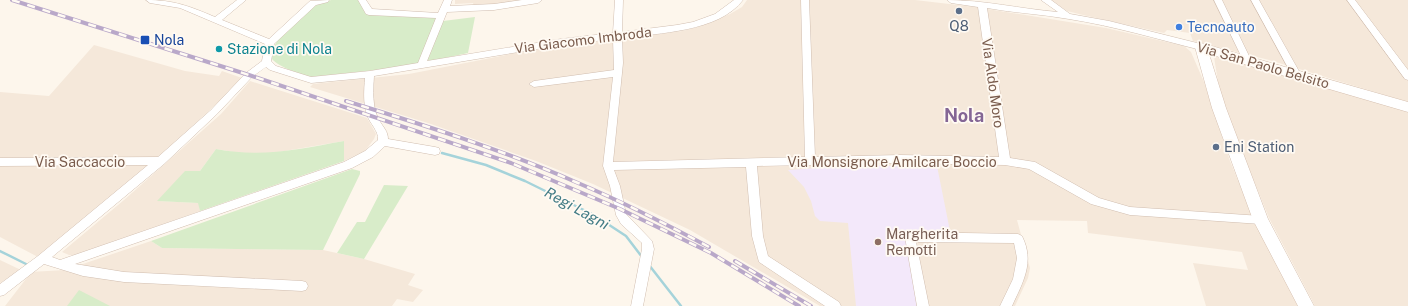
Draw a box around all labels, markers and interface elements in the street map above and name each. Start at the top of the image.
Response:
marker: Q8 [954,6,964,16]
place label: Q8 [949,18,969,34]
place label: Tecnoauto [1187,19,1255,35]
marker: Tecnoauto [1174,22,1184,32]
street label: Via Giacomo Imbroda [513,24,653,56]
place label: Nola [154,32,184,48]
marker: Nola [139,34,151,46]
street label: Via Aldo Moro [979,37,1007,129]
street label: Via San Paolo Belsito [1195,38,1331,92]
place label: Stazione di Nola [227,41,332,57]
marker: Stazione di Nola [214,44,224,54]
district label: Nola [944,105,984,126]
place label: Eni Station [1224,139,1294,155]
marker: Eni Station [1211,142,1221,152]
street label: Via Saccaccio [35,154,125,170]
street label: Via Monsignore Amilcare Boccio [787,154,997,170]
water label: Regi Lagni [542,183,612,233]
place label: Margherita Remotti [886,226,958,258]
marker: Margherita Remotti [873,237,883,247]

